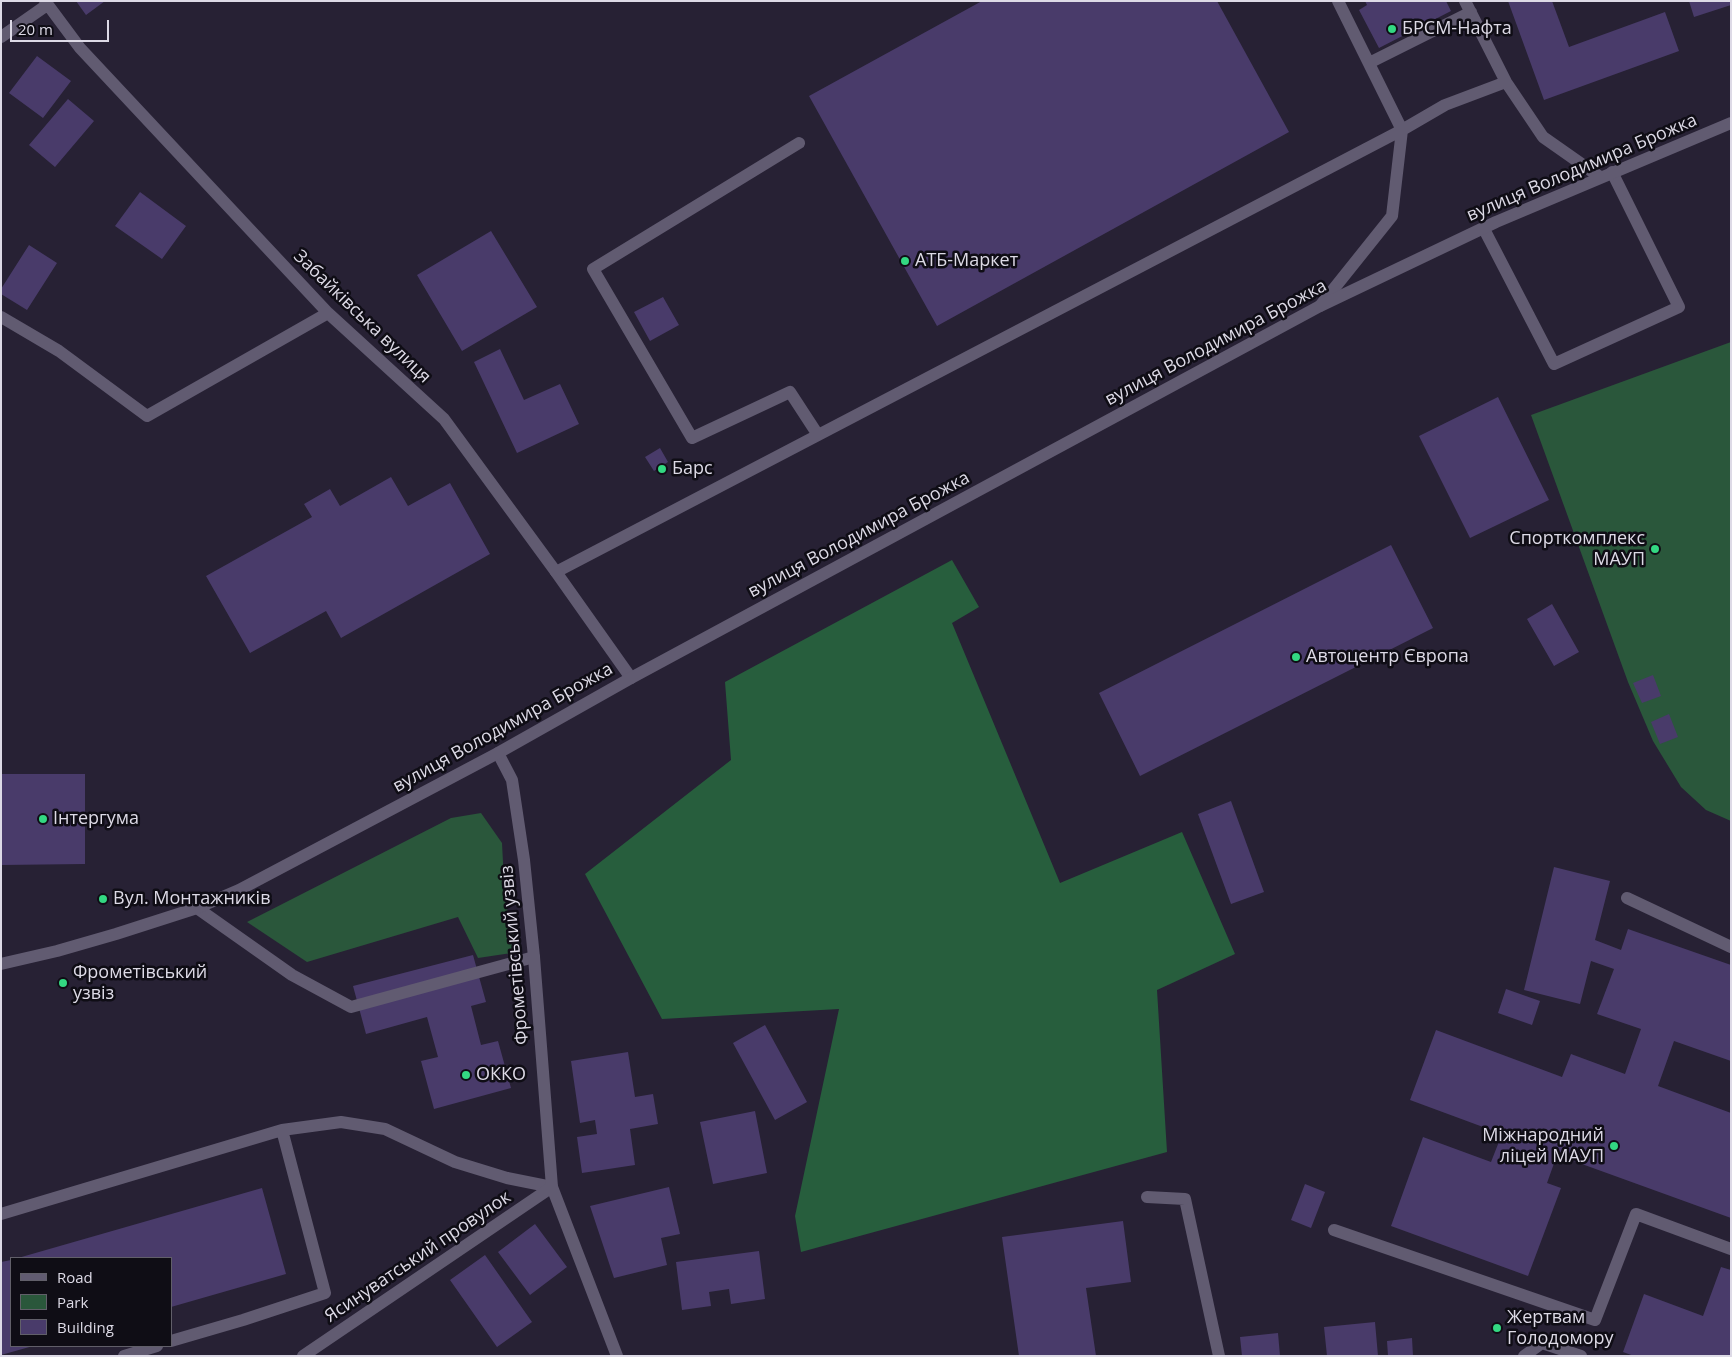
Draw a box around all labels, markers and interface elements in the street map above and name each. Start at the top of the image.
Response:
scale bar [12,10,111,42]
place label: БРСМ-Нафта [1402,18,1512,40]
text: 20 m [18,19,53,39]
marker: БРСМ-Нафта [1386,23,1398,35]
street label: вулиця Володимира Брожка [1464,110,1700,226]
street label: Забайківська вулиця [289,246,435,388]
place label: АТБ-Маркет [915,250,1018,272]
marker: АТБ-Маркет [899,255,911,267]
street label: вулиця Володимира Брожка [1101,275,1331,411]
place label: Барс [672,458,713,480]
marker: Барс [656,463,668,475]
street label: вулиця Володимира Брожка [744,467,974,603]
place label: Спорткомплекс МАУП [1509,528,1645,570]
marker: Спорткомплекс МАУП [1649,543,1661,555]
place label: Автоцентр Європа [1306,646,1469,668]
marker: Автоцентр Європа [1290,651,1302,663]
street label: вулиця Володимира Брожка [389,658,617,798]
place label: Інтергума [53,808,139,830]
marker: Інтергума [37,813,49,825]
street label: Фрометівський узвіз [496,864,534,1046]
place label: Вул. Монтажників [113,888,270,910]
marker: Вул. Монтажників [97,893,109,905]
place label: Фрометівський узвіз [73,962,207,1004]
marker: Фрометівський узвіз [57,977,69,989]
place label: ОККО [476,1064,526,1086]
marker: ОККО [460,1069,472,1081]
place label: Міжнародний ліцей МАУП [1482,1125,1604,1168]
marker: Міжнародний ліцей МАУП [1608,1140,1620,1152]
street label: Ясинуватський провулок [321,1187,515,1327]
legend [10,1257,172,1347]
text: Road [57,1267,93,1287]
text: Park [57,1292,88,1312]
place label: Жертвам Голодомору [1507,1307,1614,1350]
text: Building [57,1317,114,1337]
marker: Жертвам Голодомору [1491,1322,1503,1334]

